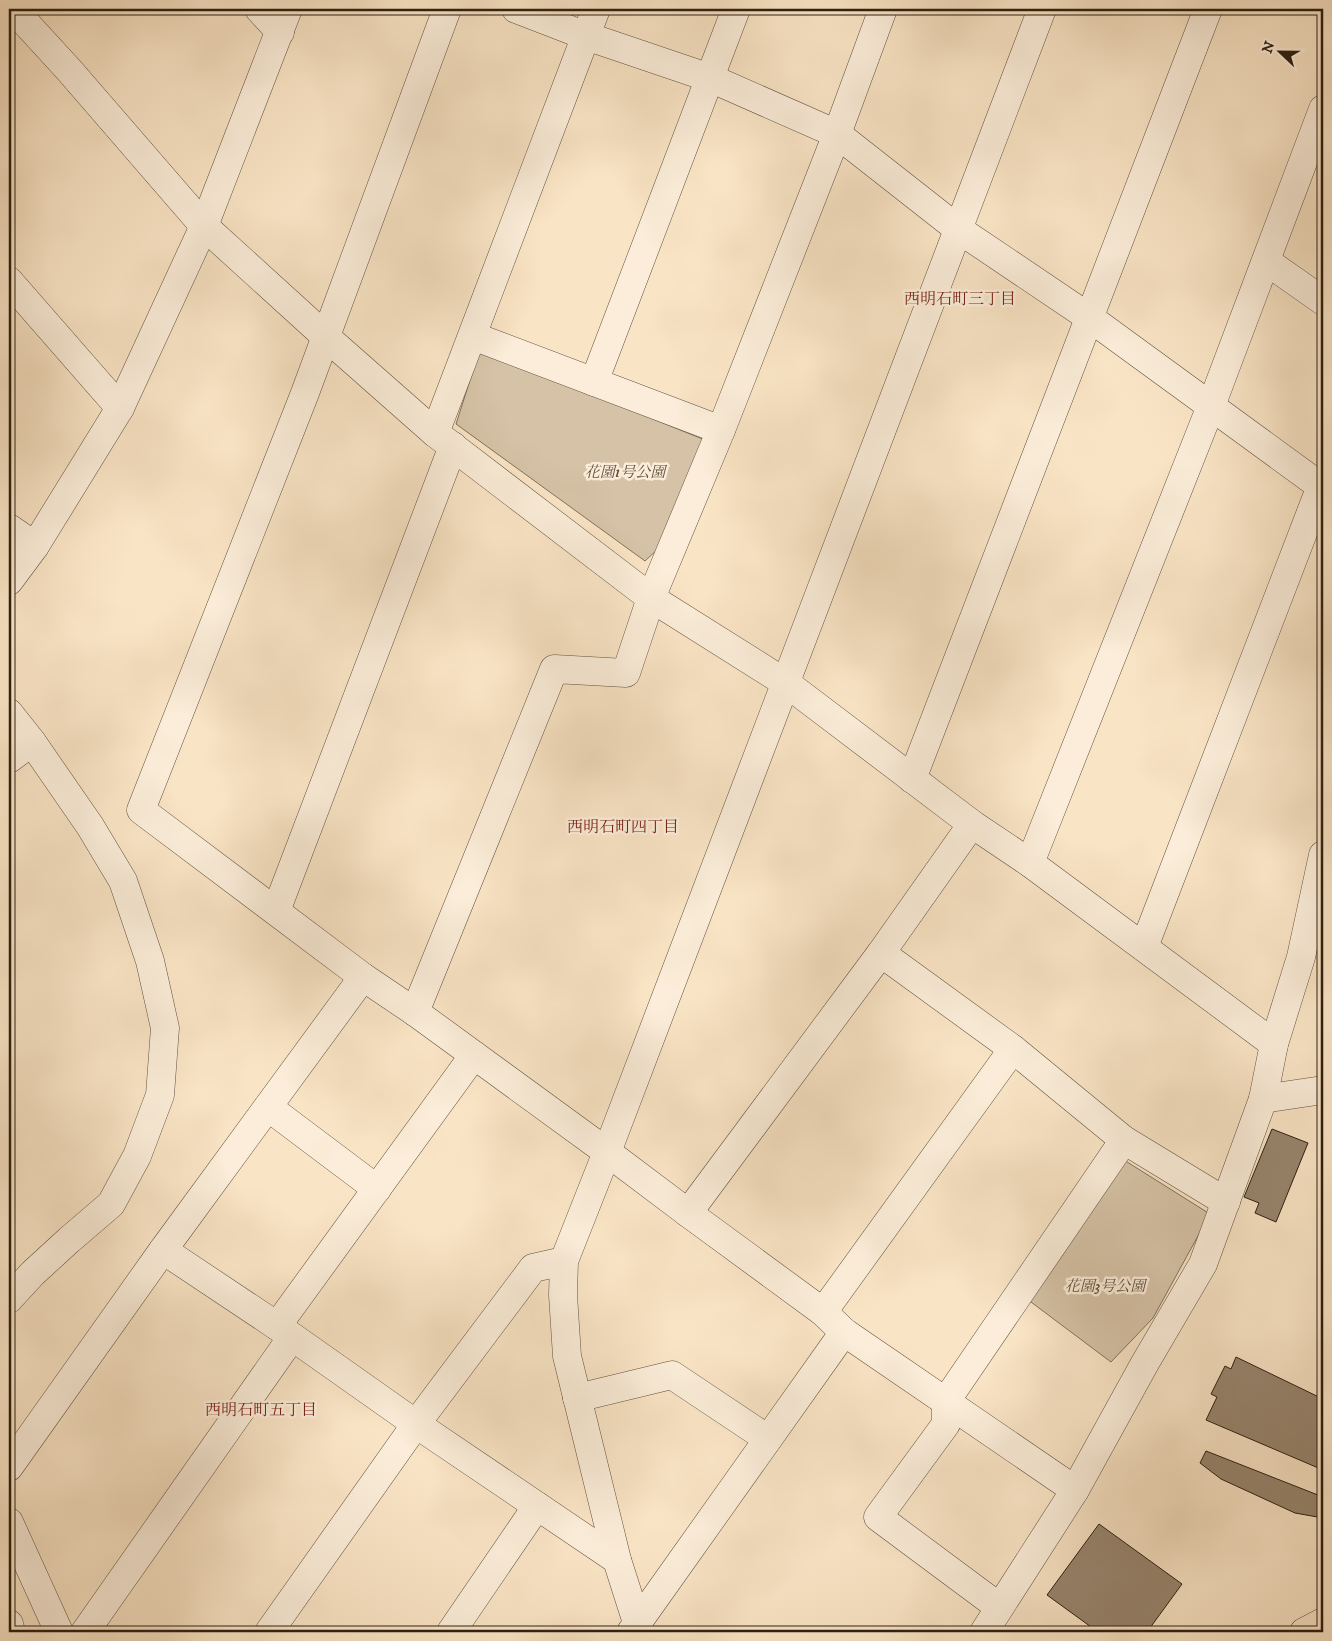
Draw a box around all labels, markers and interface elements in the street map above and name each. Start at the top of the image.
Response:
north arrow [1254,28,1304,78]
text: N [1258,38,1280,56]
district label: 西明石町三丁目 [904,289,1016,309]
park label: 花園1号公園 [585,463,668,482]
district label: 西明石町四丁目 [567,817,679,837]
park label: 花園3号公園 [1065,1277,1148,1296]
district label: 西明石町五丁目 [205,1400,317,1420]

